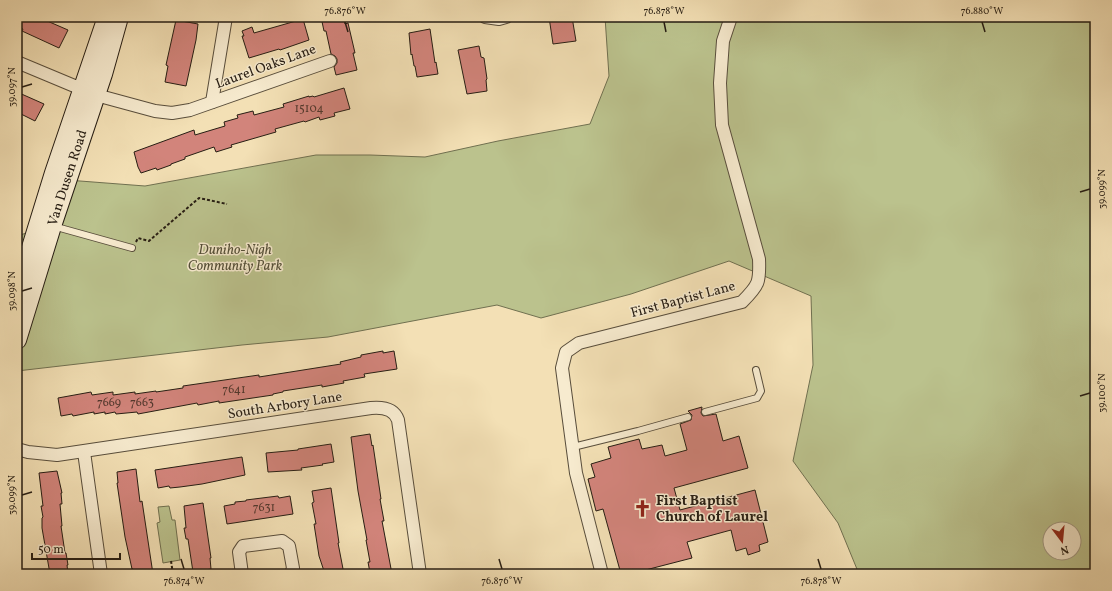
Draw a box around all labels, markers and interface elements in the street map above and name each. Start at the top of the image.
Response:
text: 76.876°W [324,4,366,18]
text: 76.878°W [643,4,685,18]
text: 76.880°W [961,4,1003,18]
street label: Laurel Oaks Lane [213,40,319,94]
text: 39.097°N [5,67,19,107]
house number: 15104 [294,101,324,117]
street label: Van Dusen Road [44,127,93,228]
text: 39.099°N [1095,168,1109,209]
park label: Duniho-Nigh Community Park [188,241,283,276]
text: 39.098°N [5,270,19,311]
street label: First Baptist Lane [629,277,738,323]
text: 39.100°N [1095,373,1109,413]
house number: 7641 [222,382,246,398]
street label: South Arbory Lane [226,388,344,424]
house number: 7669 [97,395,121,411]
house number: 7663 [130,395,154,411]
text: 39.099°N [5,474,19,515]
place label: First Baptist Church of Laurel [656,492,768,527]
church icon: First Baptist Church of Laurel [633,499,653,519]
house number: 7631 [253,500,275,516]
north arrow [1042,521,1082,561]
scale bar [32,535,120,561]
text: N [1058,541,1070,557]
text: 50 m [38,542,64,558]
text: 76.874°W [163,574,205,588]
text: 76.876°W [481,574,523,588]
text: 76.878°W [800,574,842,588]

